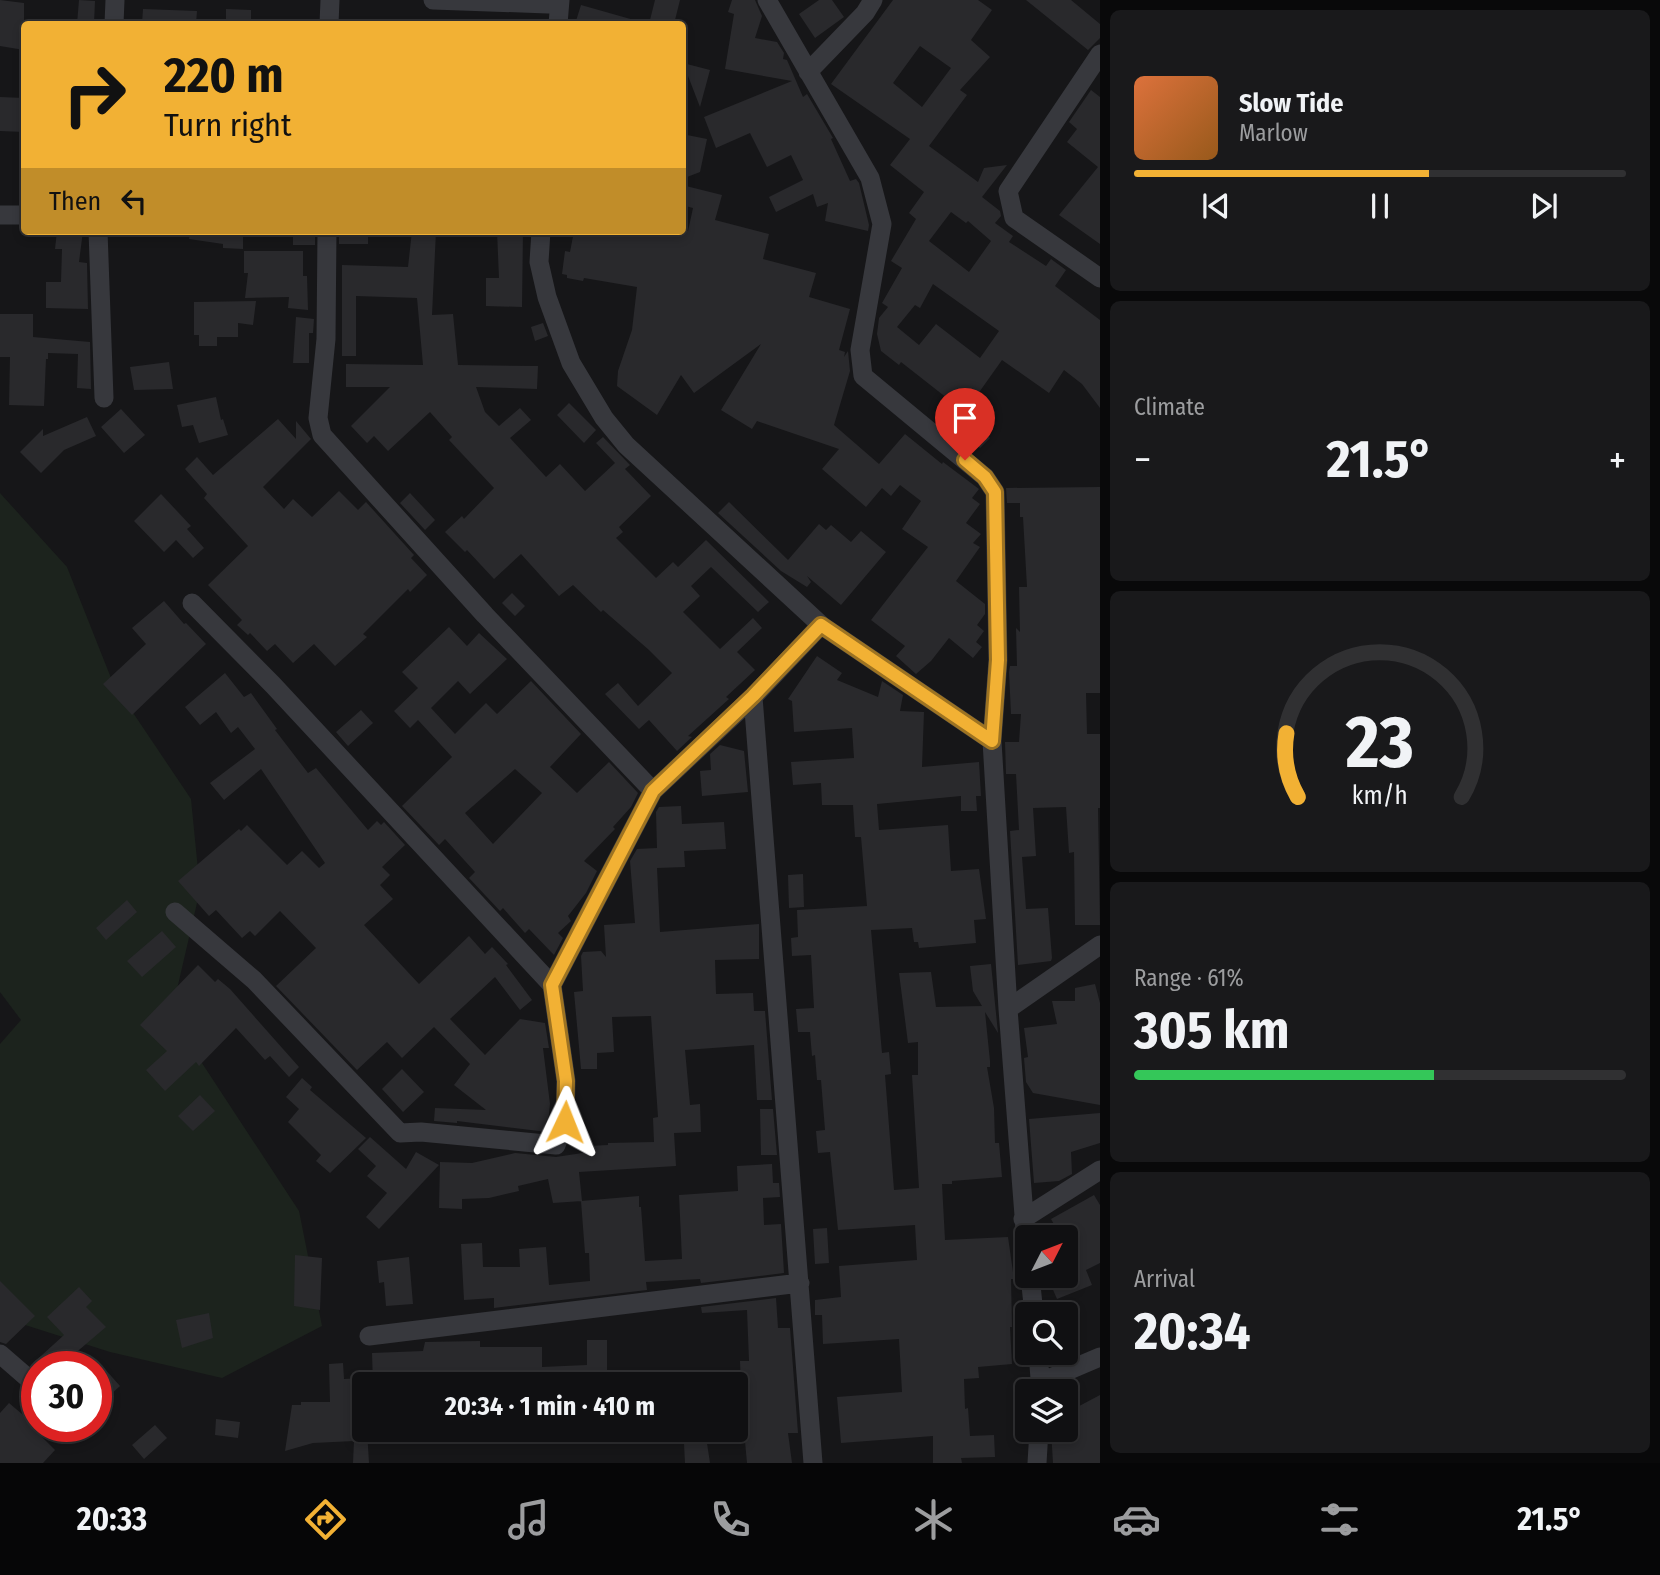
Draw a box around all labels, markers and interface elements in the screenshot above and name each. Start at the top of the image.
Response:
text: 220 m [164,46,284,105]
icon: right [49,49,140,140]
text: Slow Tide [1239,88,1343,119]
text: Turn right [164,106,291,144]
text: Marlow [1239,119,1308,147]
icon: left [115,182,153,220]
text: Then [49,186,101,217]
icon: previous [1197,187,1235,225]
icon: pause [1361,187,1399,225]
icon: next [1525,187,1563,225]
pin [935,388,995,460]
text: Climate [1134,393,1205,421]
icon: arrive [946,399,984,437]
text: 21.5° [1326,428,1433,491]
text: − [1134,437,1151,483]
text: + [1609,437,1626,483]
text: 23 [1345,700,1414,787]
text: km/h [1352,781,1408,811]
text: Range · 61% [1134,964,1244,992]
text: 305 km [1134,999,1289,1062]
position arrow [528,1085,602,1159]
north arrow [1015,1225,1078,1288]
map controls [1015,1225,1078,1442]
text: Arrival [1134,1265,1195,1293]
text: 20:34 [1134,1300,1250,1363]
button: search [1015,1302,1078,1365]
speed limit sign: 30 [21,1351,112,1442]
button: layers [1015,1379,1078,1442]
text: 20:34 · 1 min · 410 m [445,1391,655,1422]
icon: directions [301,1495,350,1544]
icon: music [504,1495,553,1544]
icon: phone [706,1495,755,1544]
icon: climate [909,1495,958,1544]
icon: car [1112,1495,1161,1544]
icon: filters [1315,1495,1364,1544]
text: 20:33 [77,1500,147,1538]
text: 21.5° [1517,1500,1583,1538]

